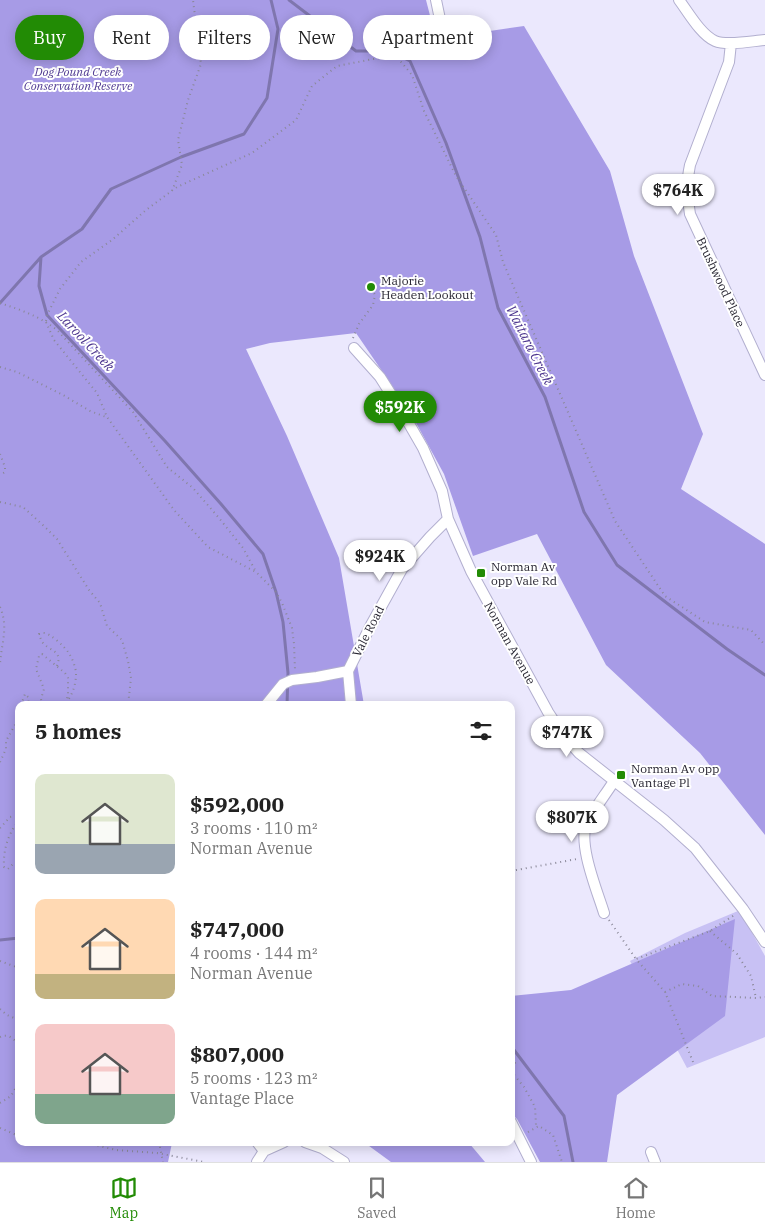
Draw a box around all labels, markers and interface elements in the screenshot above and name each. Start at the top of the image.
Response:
chip: Buy [15,15,84,60]
chip: Rent [94,15,169,60]
chip: Filters [179,15,270,60]
chip: New [280,15,353,60]
chip: Apartment [363,15,492,60]
park label: Dog Pound Creek Conservation Reserve [24,64,133,93]
pin: $764K [643,174,713,216]
text: $764K [653,180,703,200]
street label: Brushwood Place [694,235,748,329]
place label: Majorie Headen Lookout [381,273,474,302]
marker: Majorie Headen Lookout [365,281,377,293]
water label: Waitara Creek [502,302,558,388]
water label: Larool Creek [53,306,119,375]
pin: $592K [365,390,435,433]
text: $592K [375,397,425,417]
pin: $924K [345,540,415,582]
text: $924K [355,546,405,566]
place label: Norman Av opp Vale Rd [491,559,557,588]
marker: Norman Av opp Vale Rd [475,567,487,579]
street label: Norman Avenue [481,599,539,687]
street label: Vale Road [349,603,387,659]
pin: $747K [532,716,602,758]
text: 5 homes [35,717,121,745]
icon: filters [467,717,495,745]
text: $747K [542,722,592,742]
place label: Norman Av opp Vantage Pl [631,761,719,790]
marker: Norman Av opp Vantage Pl [615,769,627,781]
text: $592,000 [190,790,284,818]
icon: home [75,794,135,854]
pin: $807K [537,800,607,843]
text: $807K [547,807,597,827]
text: 3 rooms · 110 m² [190,818,318,838]
text: Norman Avenue [190,838,313,858]
text: $747,000 [190,915,284,943]
icon: home [75,919,135,979]
text: 4 rooms · 144 m² [190,943,318,963]
text: Norman Avenue [190,963,313,983]
text: $807,000 [190,1040,284,1068]
icon: home [75,1044,135,1104]
text: 5 rooms · 123 m² [190,1068,318,1088]
text: Vantage Place [190,1088,294,1108]
tab: Map [110,1174,138,1222]
tab: Saved [357,1174,396,1222]
tab: Home [616,1174,655,1222]

